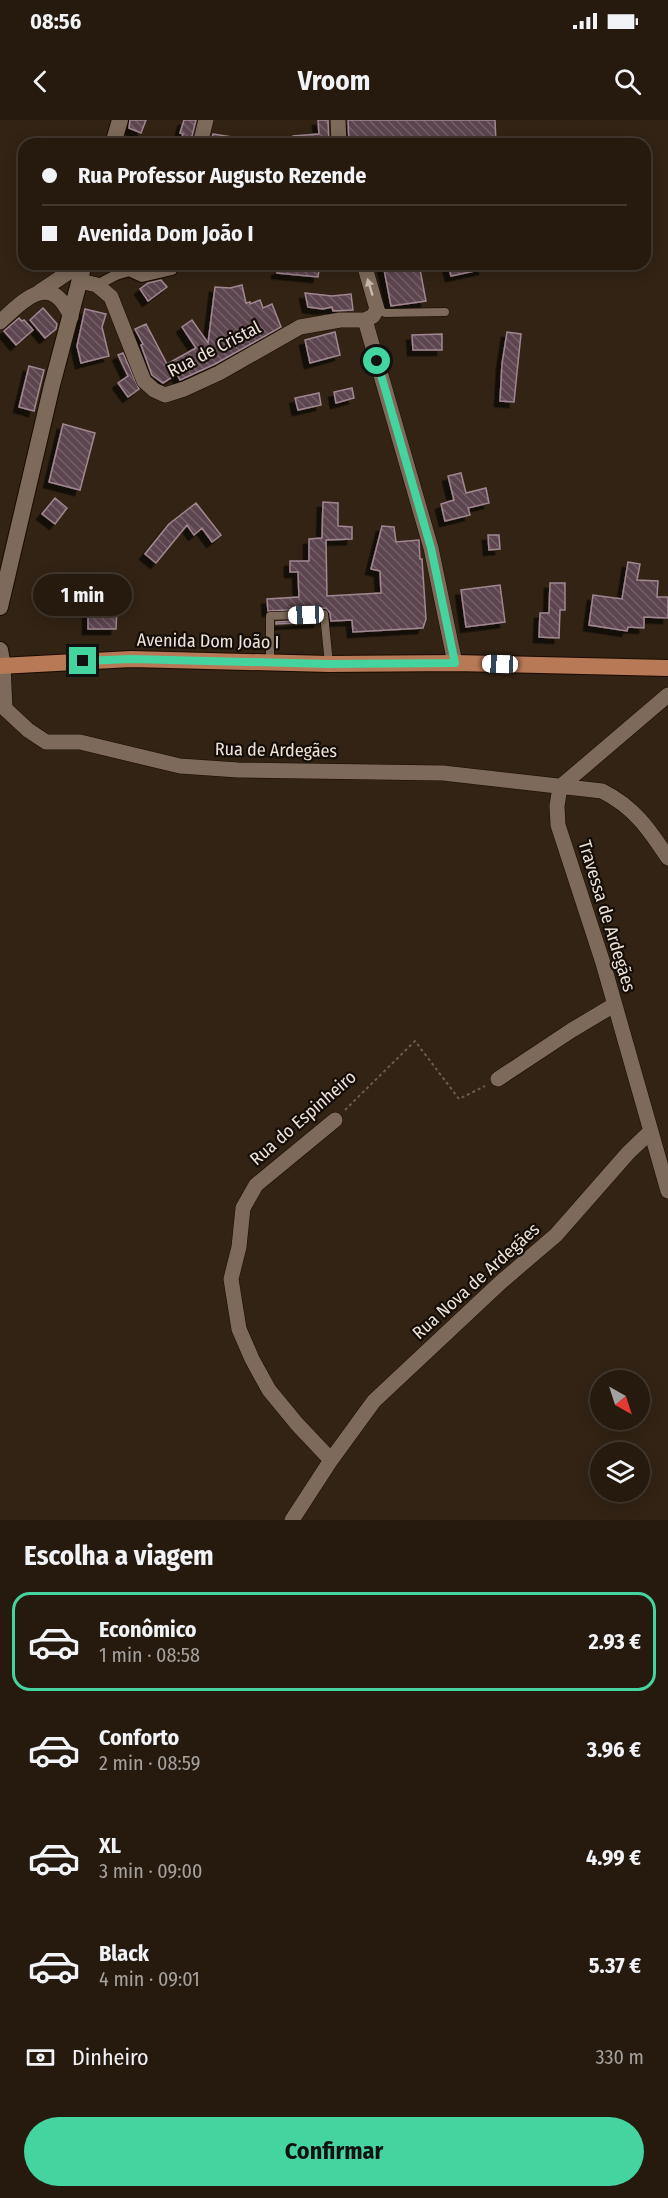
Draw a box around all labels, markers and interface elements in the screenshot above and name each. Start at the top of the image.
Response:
text: 08:56 [30,8,81,35]
icon: back [24,65,57,98]
text: Vroom [298,65,370,97]
icon: search [611,65,644,98]
text: Rua Professor Augusto Rezende [78,162,366,189]
text: Avenida Dom João I [78,220,253,247]
one-way arrow [365,278,374,296]
street label: Rua de Cristal [164,316,264,382]
route start [363,347,390,374]
callout: 1 min [34,574,132,616]
text: 1 min [61,583,104,607]
car [288,605,324,625]
street label: Avenida Dom João I [137,629,279,653]
route end [69,647,96,674]
car [482,654,518,674]
street label: Rua de Ardegães [215,738,338,762]
street label: Travessa de Ardegães [574,838,641,995]
street label: Rua do Espinheiro [245,1066,361,1170]
street label: Rua Nova de Ardegães [408,1218,544,1344]
north arrow [590,1370,650,1430]
map controls [590,1370,650,1502]
button: layers [590,1442,650,1502]
text: Escolha a viagem [24,1540,214,1572]
icon: car [27,1615,81,1669]
text: Econômico [99,1616,197,1643]
text: 2.93 € [589,1628,641,1655]
text: 1 min · 08:58 [99,1643,200,1667]
icon: car [27,1723,81,1777]
text: Conforto [99,1724,179,1751]
text: 3.96 € [587,1736,641,1763]
text: 2 min · 08:59 [99,1751,200,1775]
icon: car [27,1831,81,1885]
text: XL [99,1832,121,1859]
text: 4.99 € [586,1844,641,1871]
text: 3 min · 09:00 [99,1859,202,1883]
icon: car [27,1939,81,1993]
text: Black [99,1940,149,1967]
text: 5.37 € [589,1952,641,1979]
text: 4 min · 09:01 [99,1967,200,1991]
icon: cash [24,2041,57,2074]
text: Dinheiro [72,2044,149,2071]
text: 330 m [595,2045,644,2069]
button: Confirmar [24,2117,644,2186]

